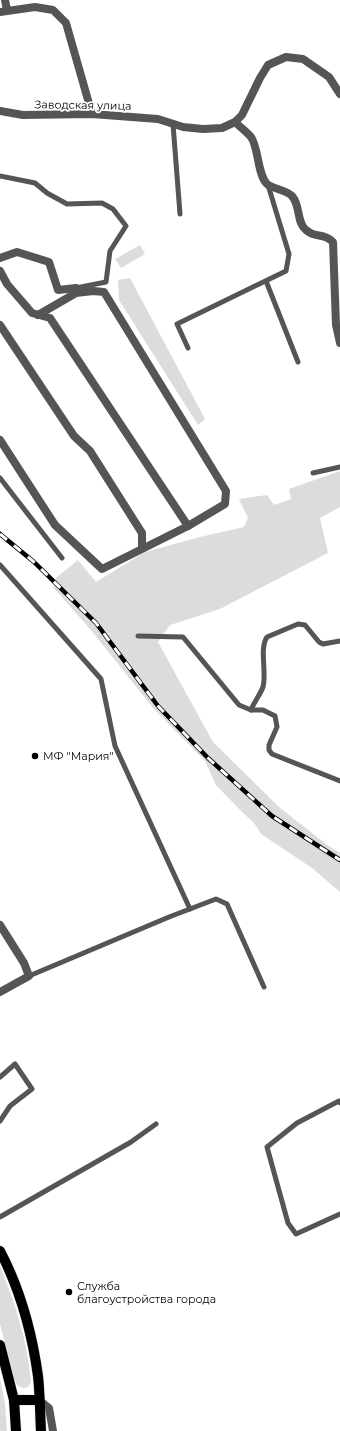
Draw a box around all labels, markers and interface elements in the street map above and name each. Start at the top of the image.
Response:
street label: Заводская улица [34,97,132,113]
place label: МФ "Мария" [43,749,114,763]
marker: МФ "Мария" [30,751,40,761]
place label: Служба благоустройства города [77,1279,216,1306]
marker: Служба благоустройства города [64,1287,74,1297]

